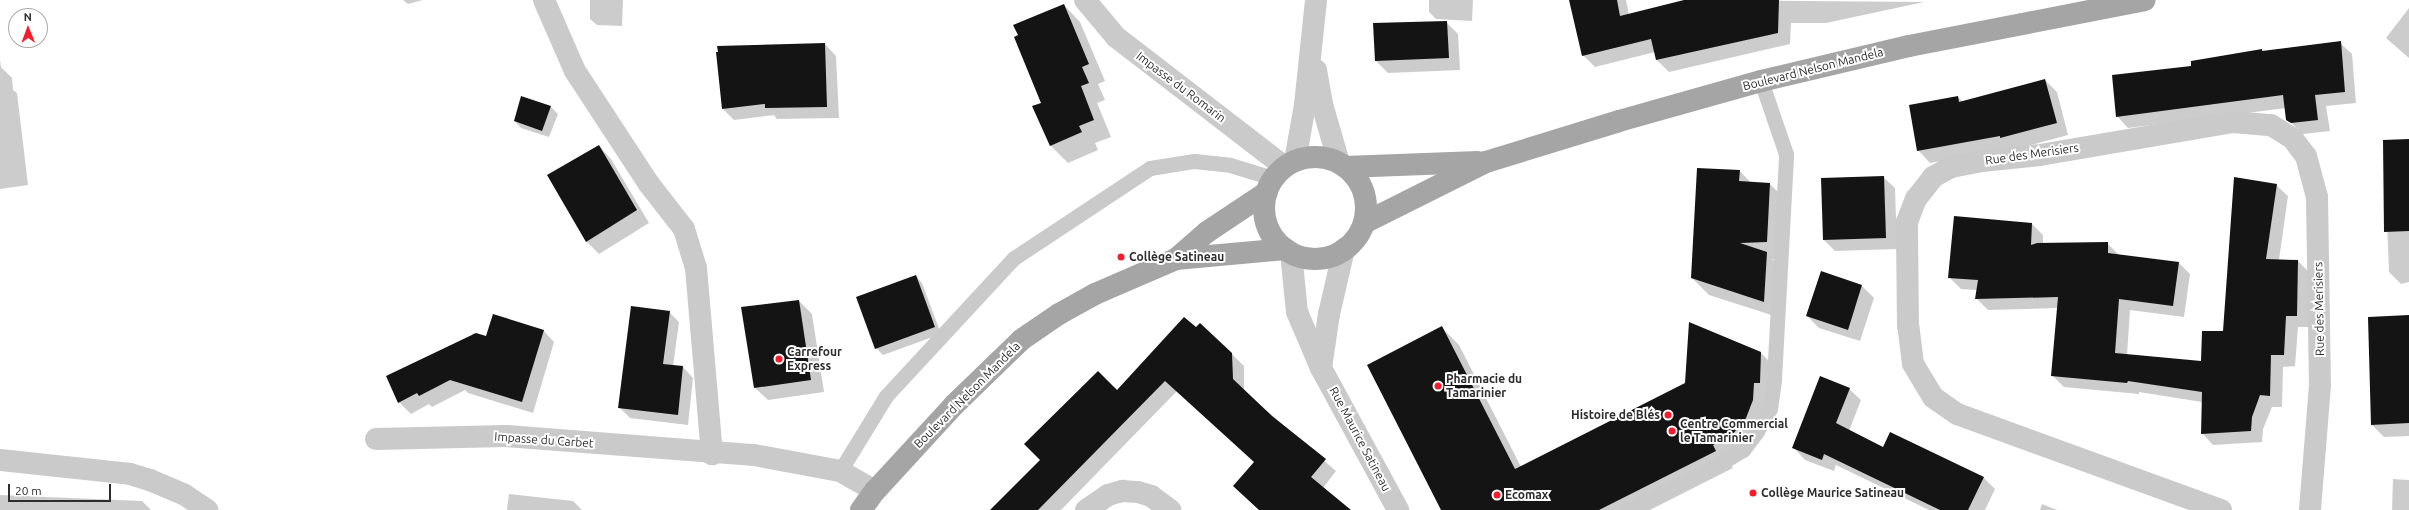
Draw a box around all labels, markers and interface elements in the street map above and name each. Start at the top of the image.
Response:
north arrow [8,8,48,48]
text: N [24,11,32,23]
street label: Boulevard Nelson Mandela [1741,45,1885,93]
street label: Impasse du Romarin [1133,49,1229,125]
street label: Rue des Merisiers [1984,140,2080,168]
place label: Collège Satineau [1129,250,1224,264]
marker: Collège Satineau [1116,252,1126,262]
street label: Rue des Merisiers [2311,262,2327,356]
street label: Boulevard Nelson Mandela [911,339,1023,451]
place label: Carrefour Express [787,345,842,373]
marker: Carrefour Express [774,354,784,364]
place label: Pharmacie du Tamarinier [1446,372,1522,400]
marker: Pharmacie du Tamarinier [1433,381,1443,391]
street label: Rue Maurice Satineau [1326,384,1394,494]
place label: Histoire de Blés [1571,408,1660,422]
marker: Histoire de Blés [1663,410,1673,420]
place label: Centre Commercial le Tamarinier [1680,417,1788,445]
marker: Centre Commercial le Tamarinier [1667,426,1677,436]
street label: Impasse du Carbet [494,429,594,451]
scale bar [10,476,113,502]
text: 20 m [15,484,42,497]
place label: Collège Maurice Satineau [1761,486,1904,500]
place label: Ecomax [1505,488,1548,502]
marker: Collège Maurice Satineau [1748,488,1758,498]
marker: Ecomax [1492,490,1502,500]

